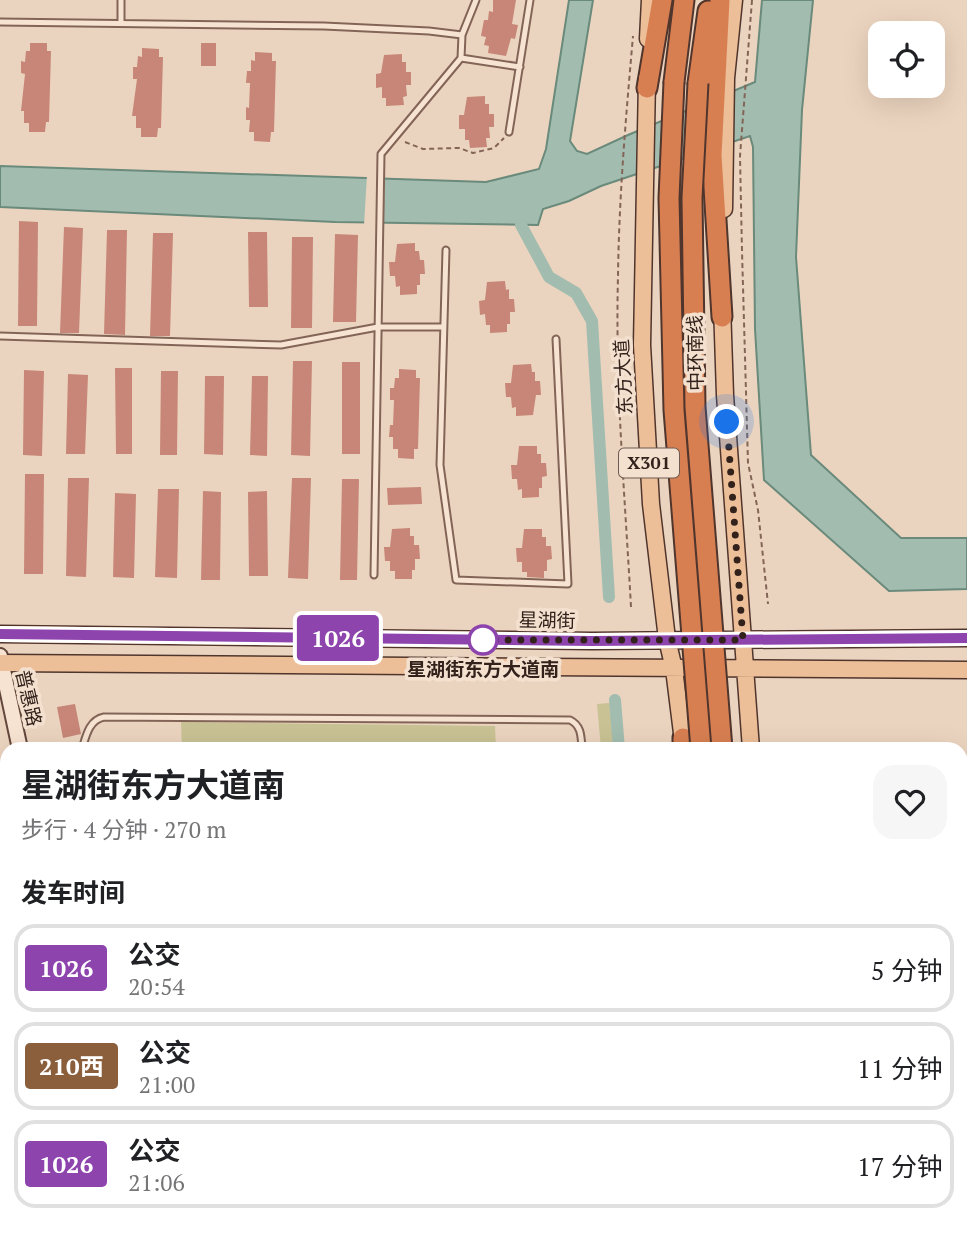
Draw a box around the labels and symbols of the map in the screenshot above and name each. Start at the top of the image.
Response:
street label: 中环南线 [681,315,708,391]
street label: 东方大道 [608,338,637,416]
your location [709,404,744,439]
road number: X301 [619,448,679,477]
street label: 星湖街 [518,607,576,632]
line badge: 1026 [289,615,387,661]
marker: 星湖街东方大道南 [468,625,498,655]
place label: 星湖街东方大道南 [407,656,559,681]
street label: 普惠路 [11,667,48,728]

